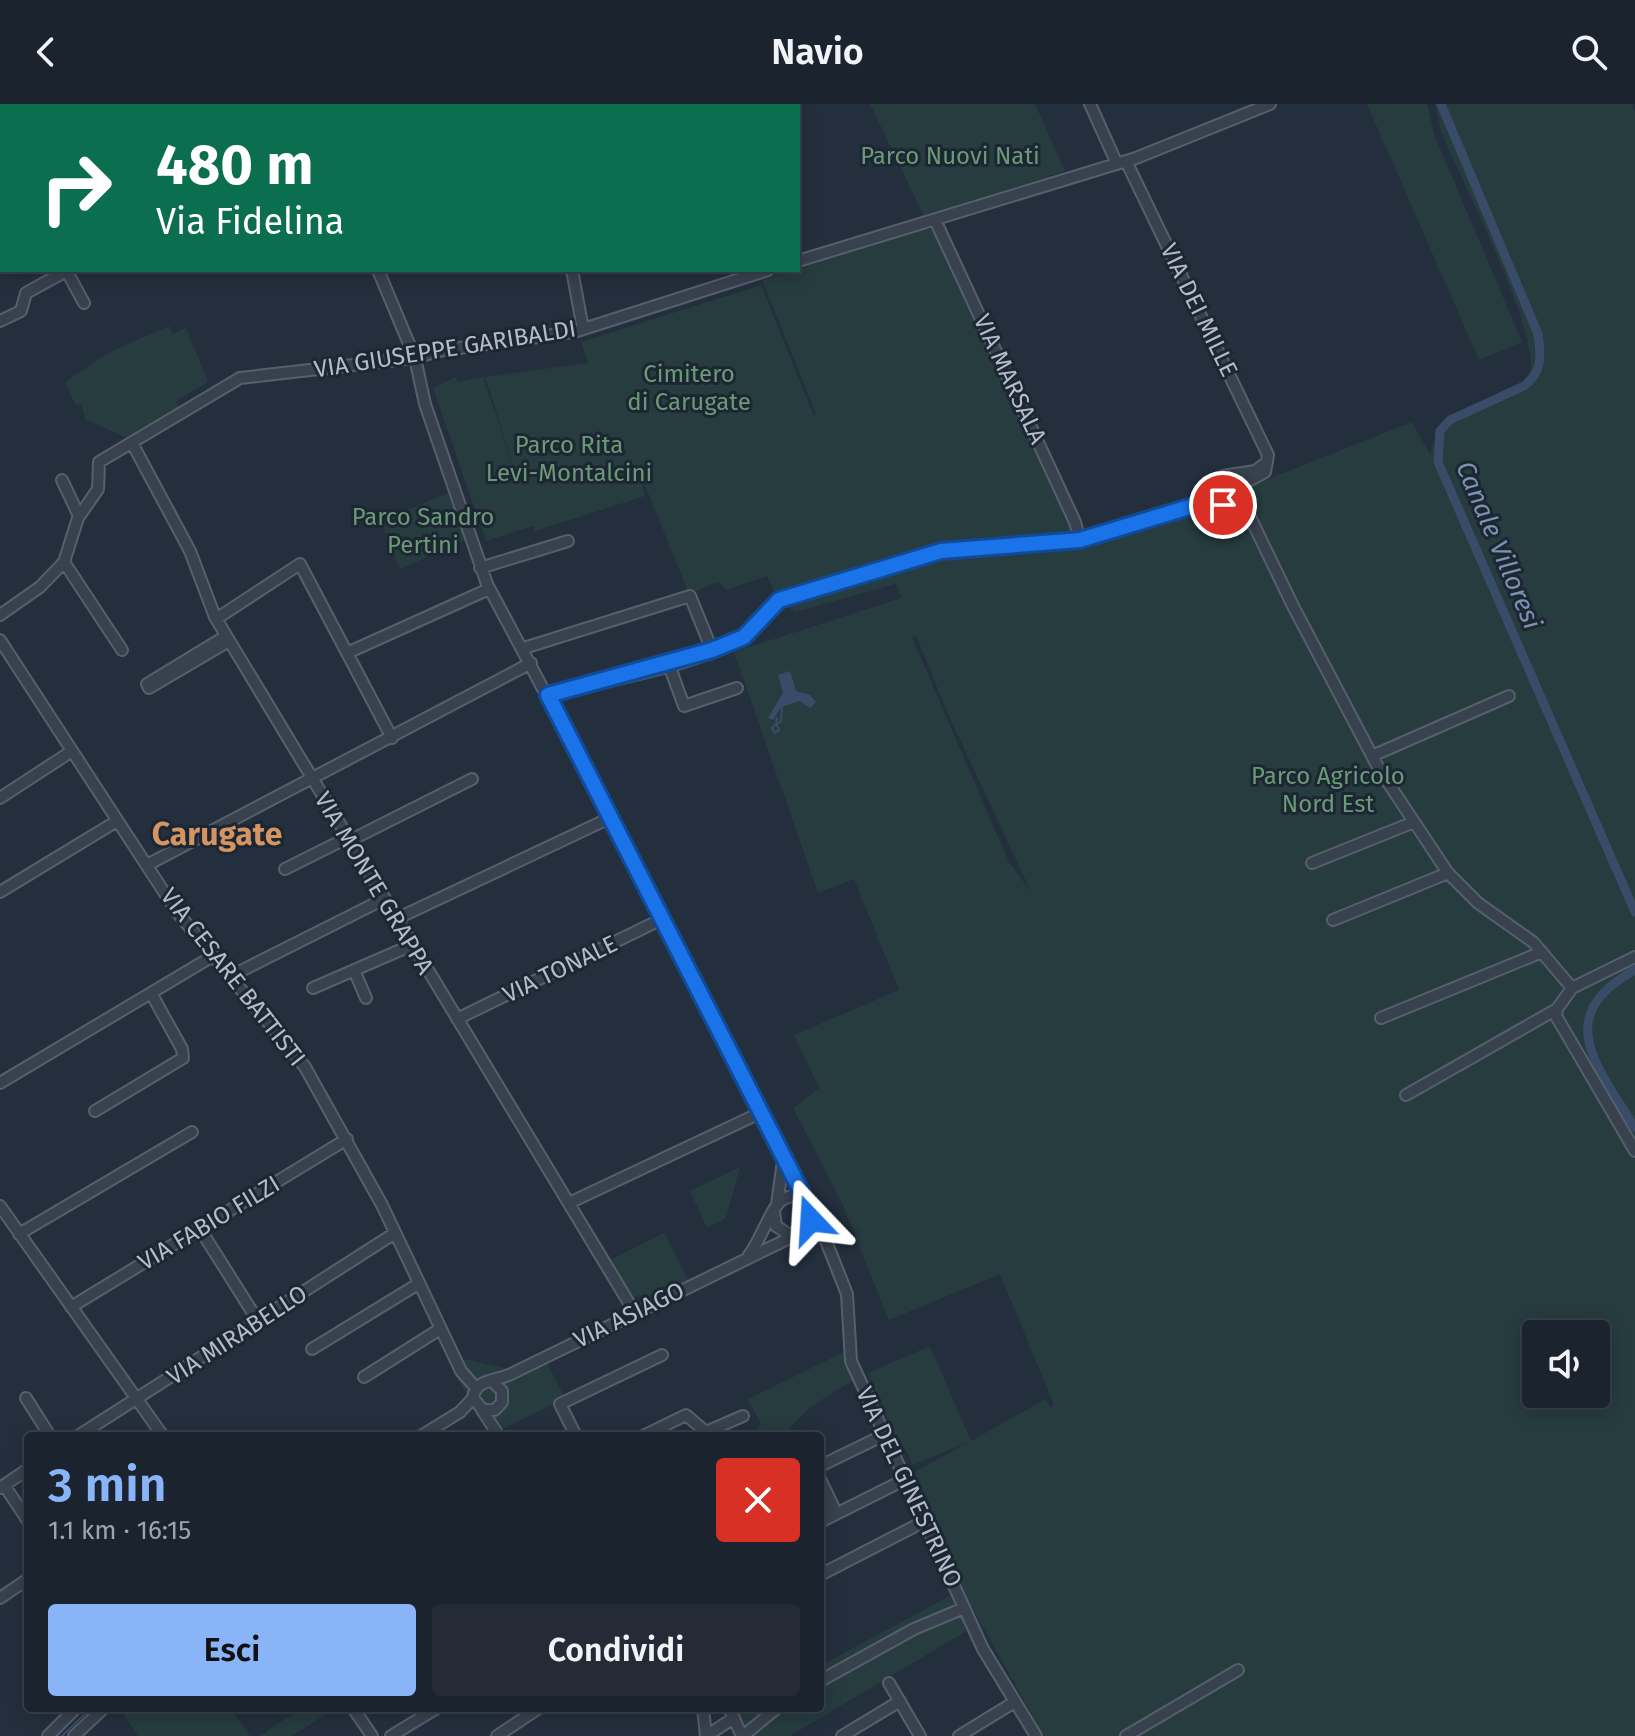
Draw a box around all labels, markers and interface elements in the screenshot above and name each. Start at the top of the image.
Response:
icon: back [24,30,68,74]
text: Navio [771,30,864,74]
icon: search [1567,30,1611,74]
text: 480 m [156,132,314,199]
icon: right [24,136,128,240]
park label: Parco Nuovi Nati [860,142,1040,170]
text: Via Fidelina [156,200,344,244]
street label: VIA DEI MILLE [1155,239,1243,381]
street label: VIA MARSALA [968,310,1052,448]
street label: VIA GIUSEPPE GARIBALDI [312,314,578,384]
park label: Cimitero di Carugate [627,360,751,416]
park label: Parco Rita Levi-Montalcini [486,431,652,487]
water label: Canale Villoresi [1449,457,1548,634]
pin [1189,471,1257,539]
icon: arrive [1201,483,1245,527]
park label: Parco Sandro Pertini [352,503,494,559]
park label: Parco Agricolo Nord Est [1251,762,1405,818]
street label: VIA MONTE GRAPPA [309,787,439,979]
district label: Carugate [152,815,282,853]
street label: VIA CESARE BATTISTI [155,882,311,1072]
street label: VIA TONALE [498,929,622,1009]
street label: VIA FABIO FILZI [133,1170,285,1276]
position arrow [769,1178,853,1262]
street label: VIA ASIAGO [569,1276,689,1354]
street label: VIA MIRABELLO [162,1279,312,1391]
map controls [1522,1320,1610,1408]
button: sound [1522,1320,1610,1408]
street label: VIA DEL GINESTRINO [850,1382,968,1592]
text: 3 min [48,1456,166,1514]
button: close [716,1458,800,1542]
text: 1.1 km · 16:15 [48,1515,191,1546]
button: Esci [48,1604,416,1696]
button: Condividi [432,1604,800,1696]

